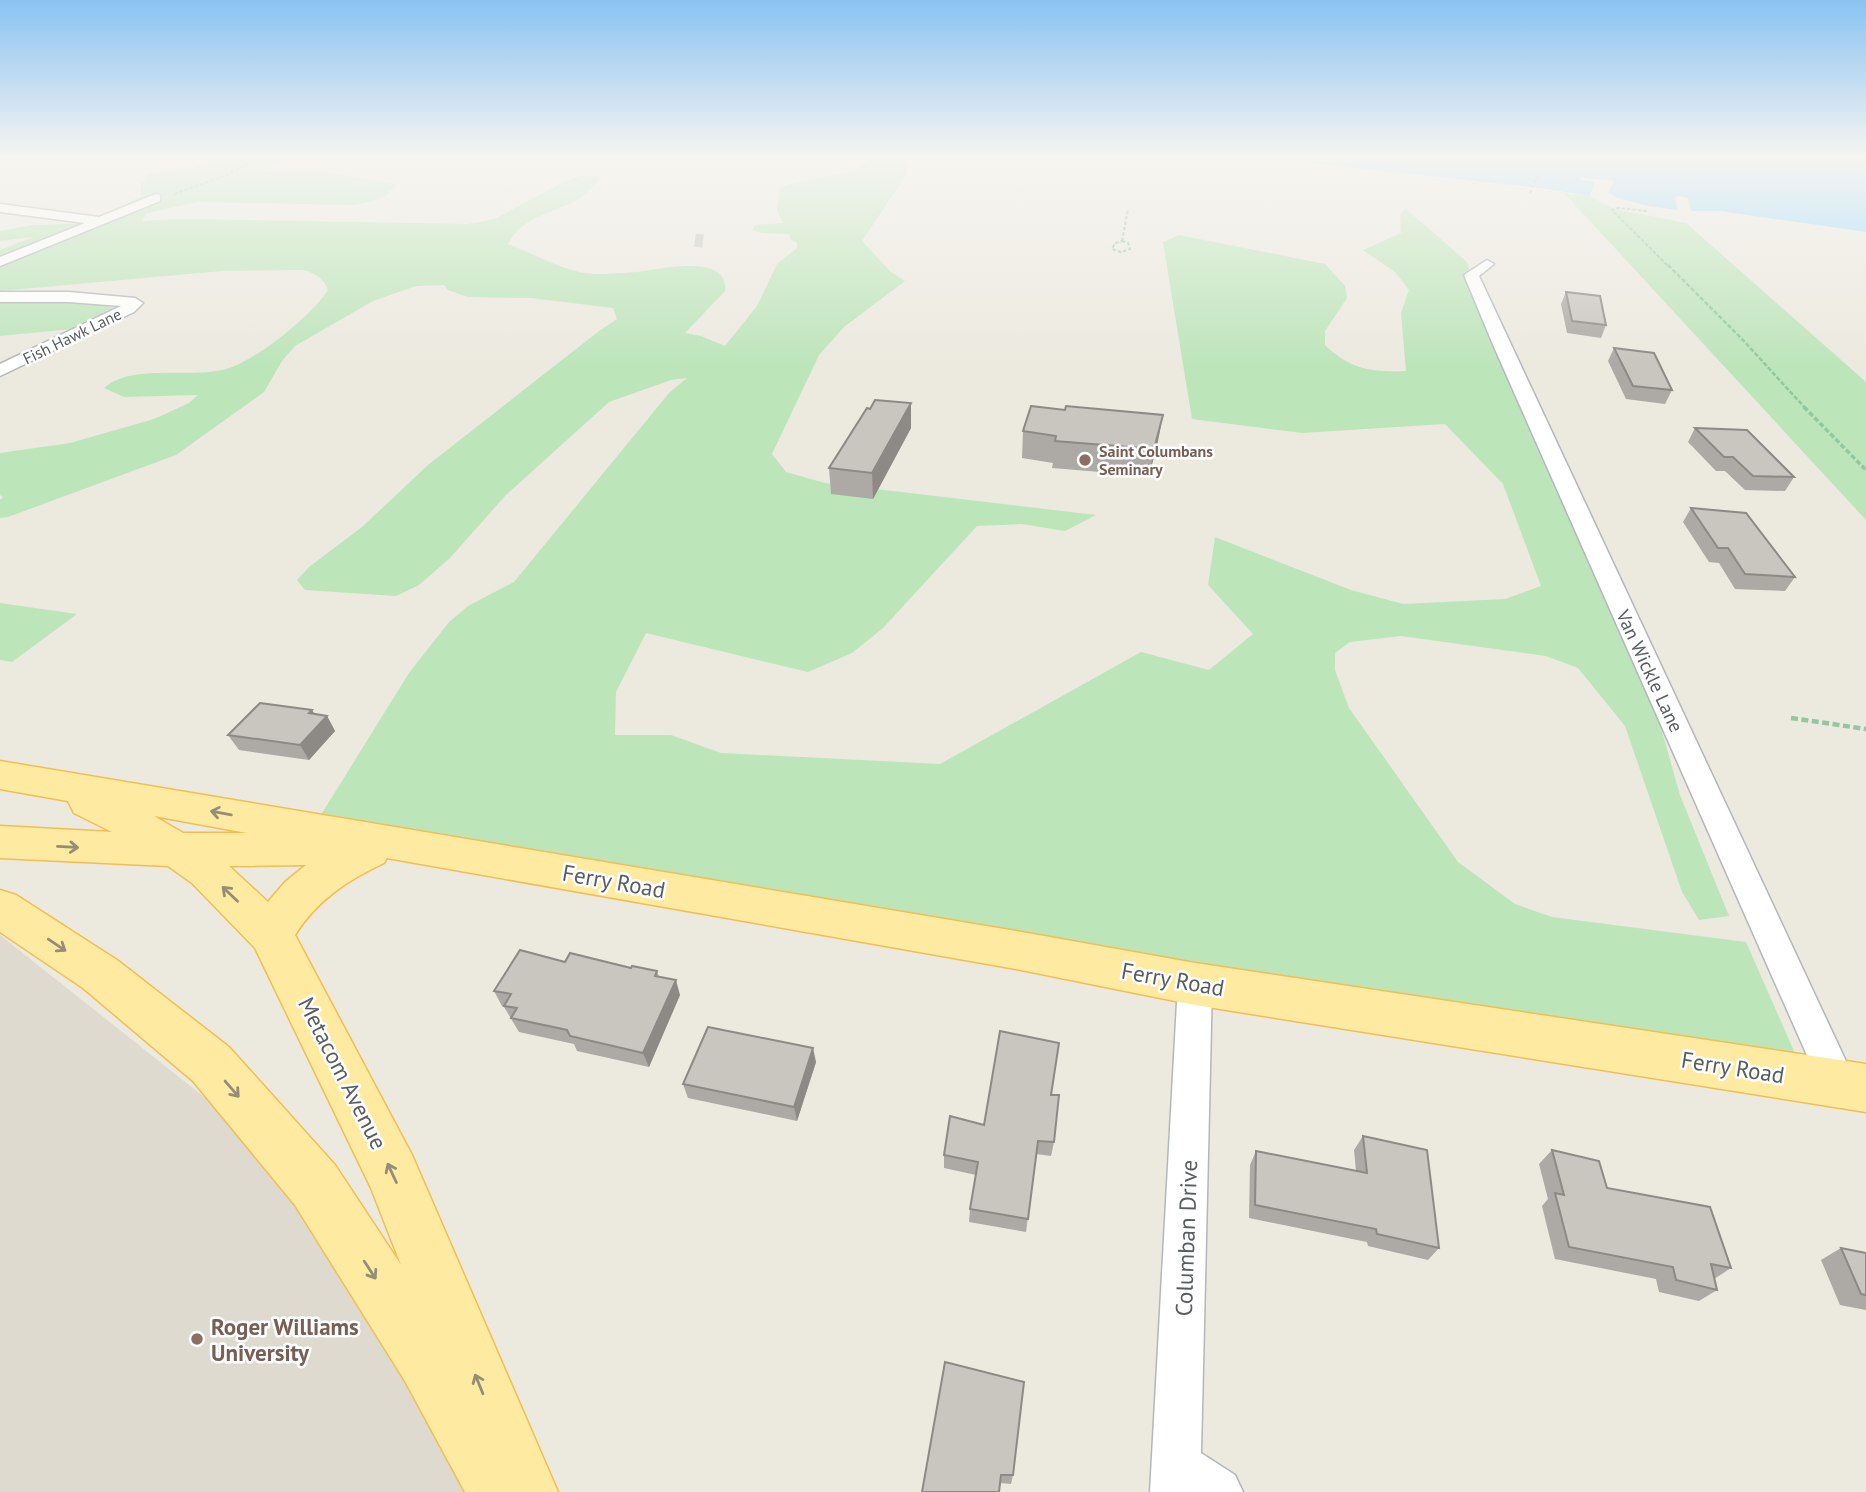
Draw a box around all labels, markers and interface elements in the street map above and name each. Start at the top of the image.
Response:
street label: Fish Hawk Lane [20,304,124,368]
place label: Saint Columbans Seminary [1099,441,1213,479]
marker: Saint Columbans Seminary [1077,452,1093,468]
street label: Van Wickle Lane [1611,605,1689,736]
one-way arrow [210,805,233,819]
one-way arrow [56,841,79,854]
street label: Ferry Road [560,858,668,904]
one-way arrow [222,886,239,903]
one-way arrow [47,938,66,953]
street label: Ferry Road [1119,956,1227,1002]
street label: Metacom Avenue [292,992,394,1154]
street label: Ferry Road [1679,1045,1787,1089]
one-way arrow [224,1080,240,1098]
street label: Columban Drive [1169,1159,1203,1317]
one-way arrow [385,1163,399,1184]
one-way arrow [362,1260,377,1279]
place label: Roger Williams University [211,1312,359,1367]
marker: Roger Williams University [189,1331,205,1347]
one-way arrow [472,1373,485,1395]

